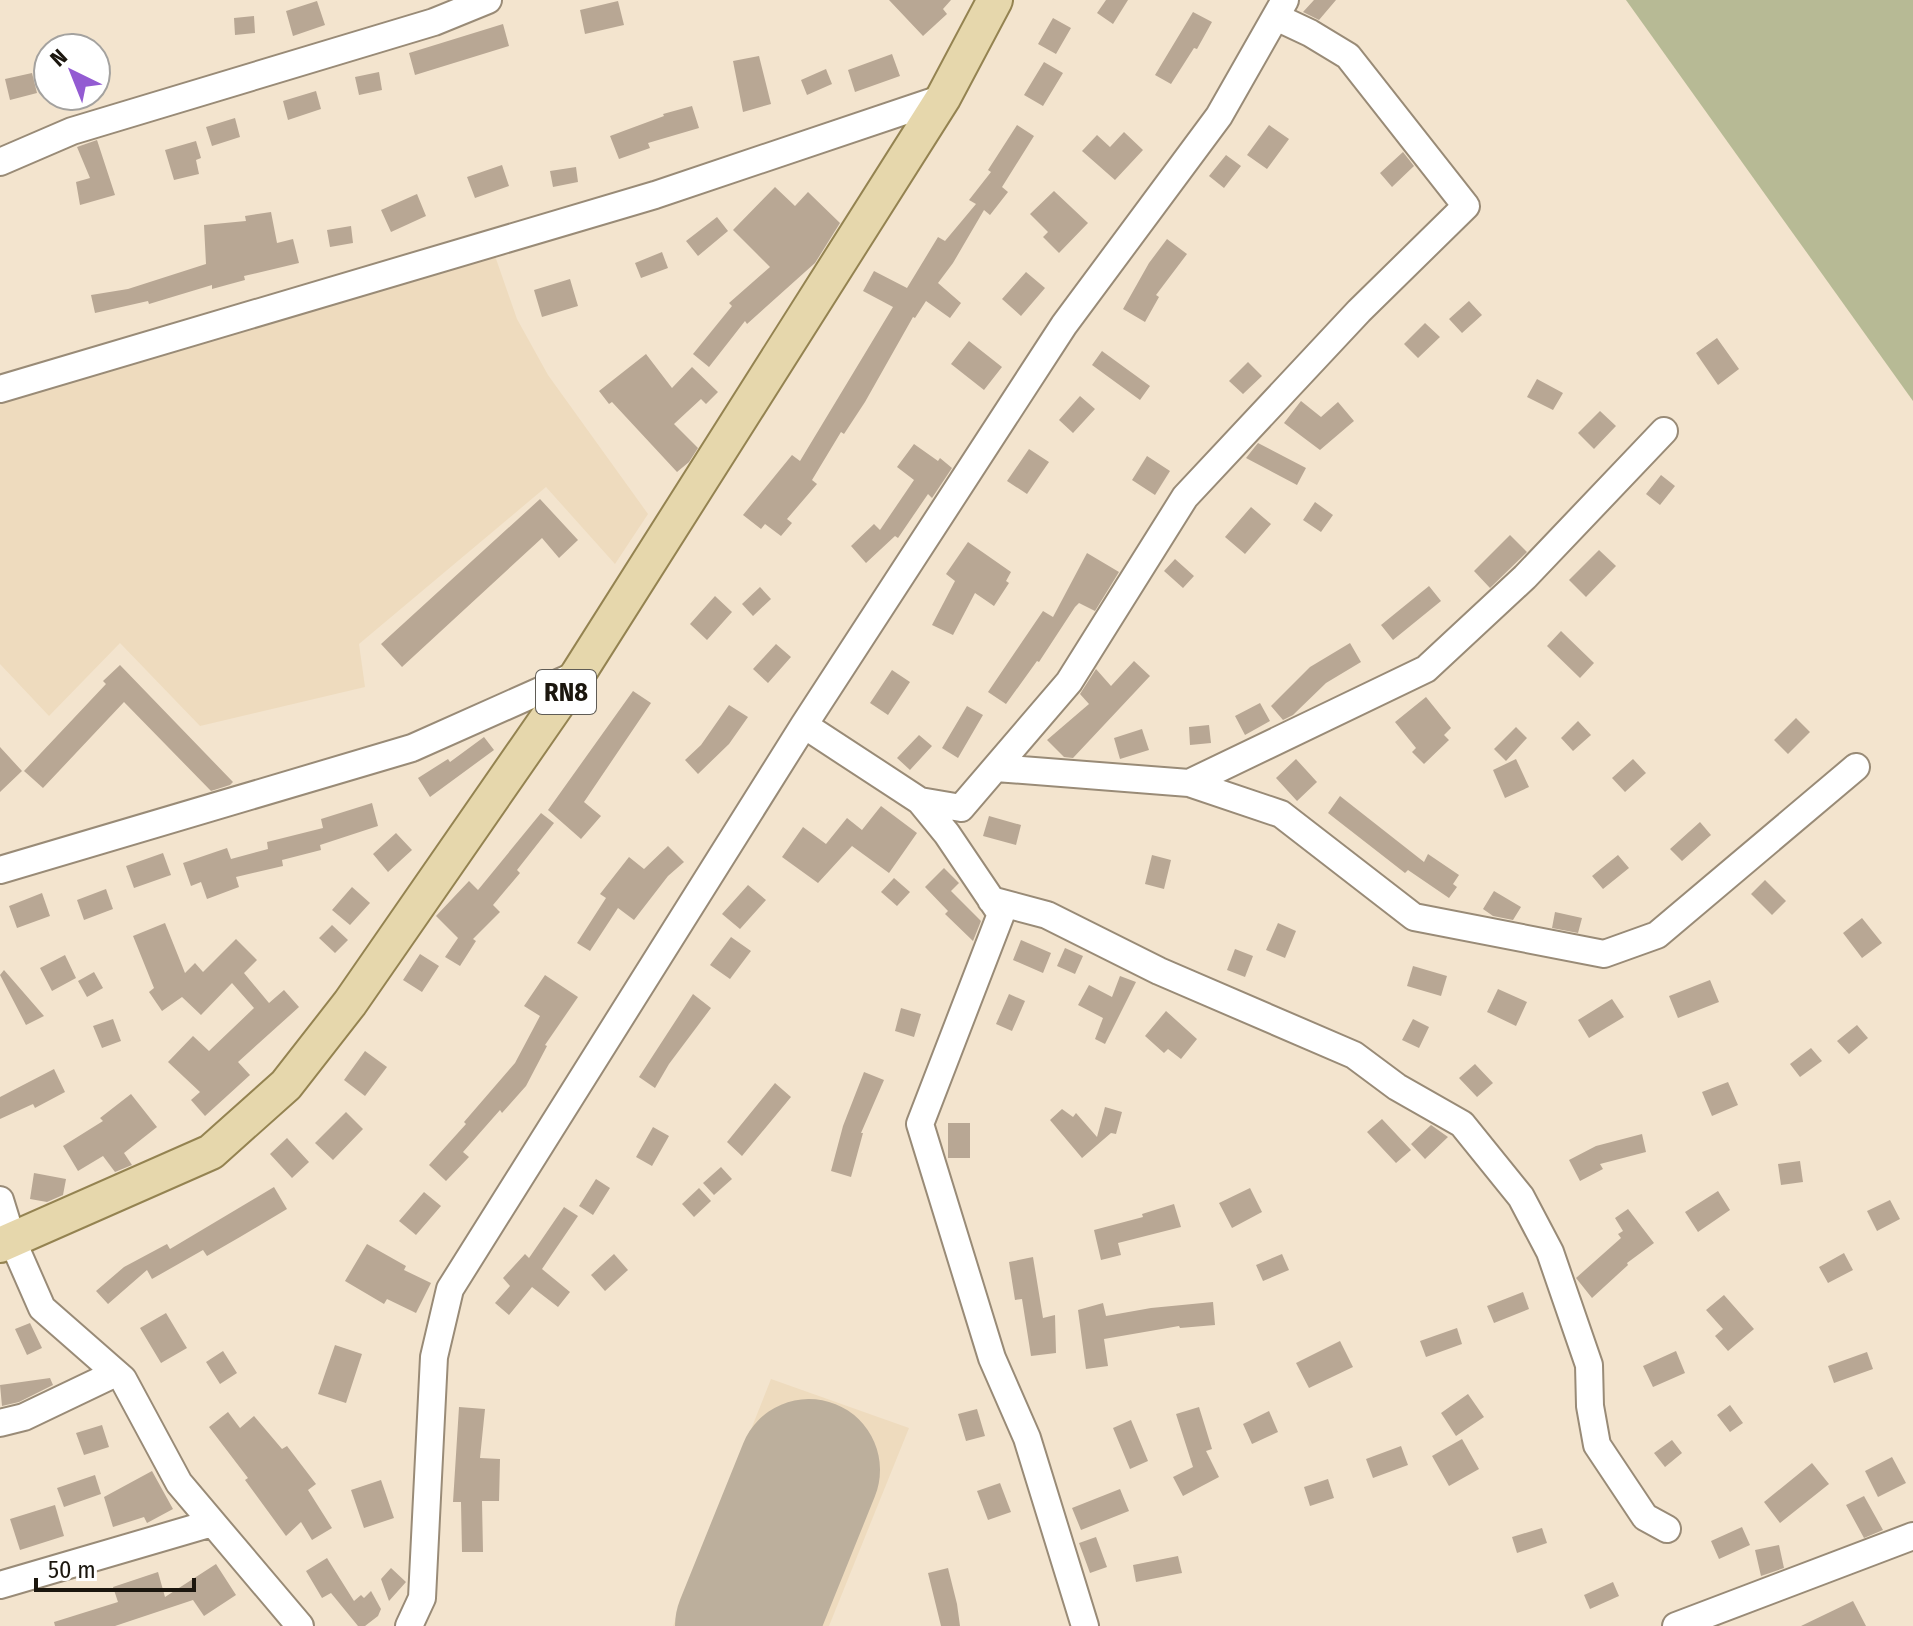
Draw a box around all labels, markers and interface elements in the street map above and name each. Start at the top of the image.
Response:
north arrow [32,32,112,112]
text: N [45,43,73,72]
road number: RN8 [536,670,596,714]
scale bar [36,1542,194,1592]
text: 50 m [48,1556,96,1584]

